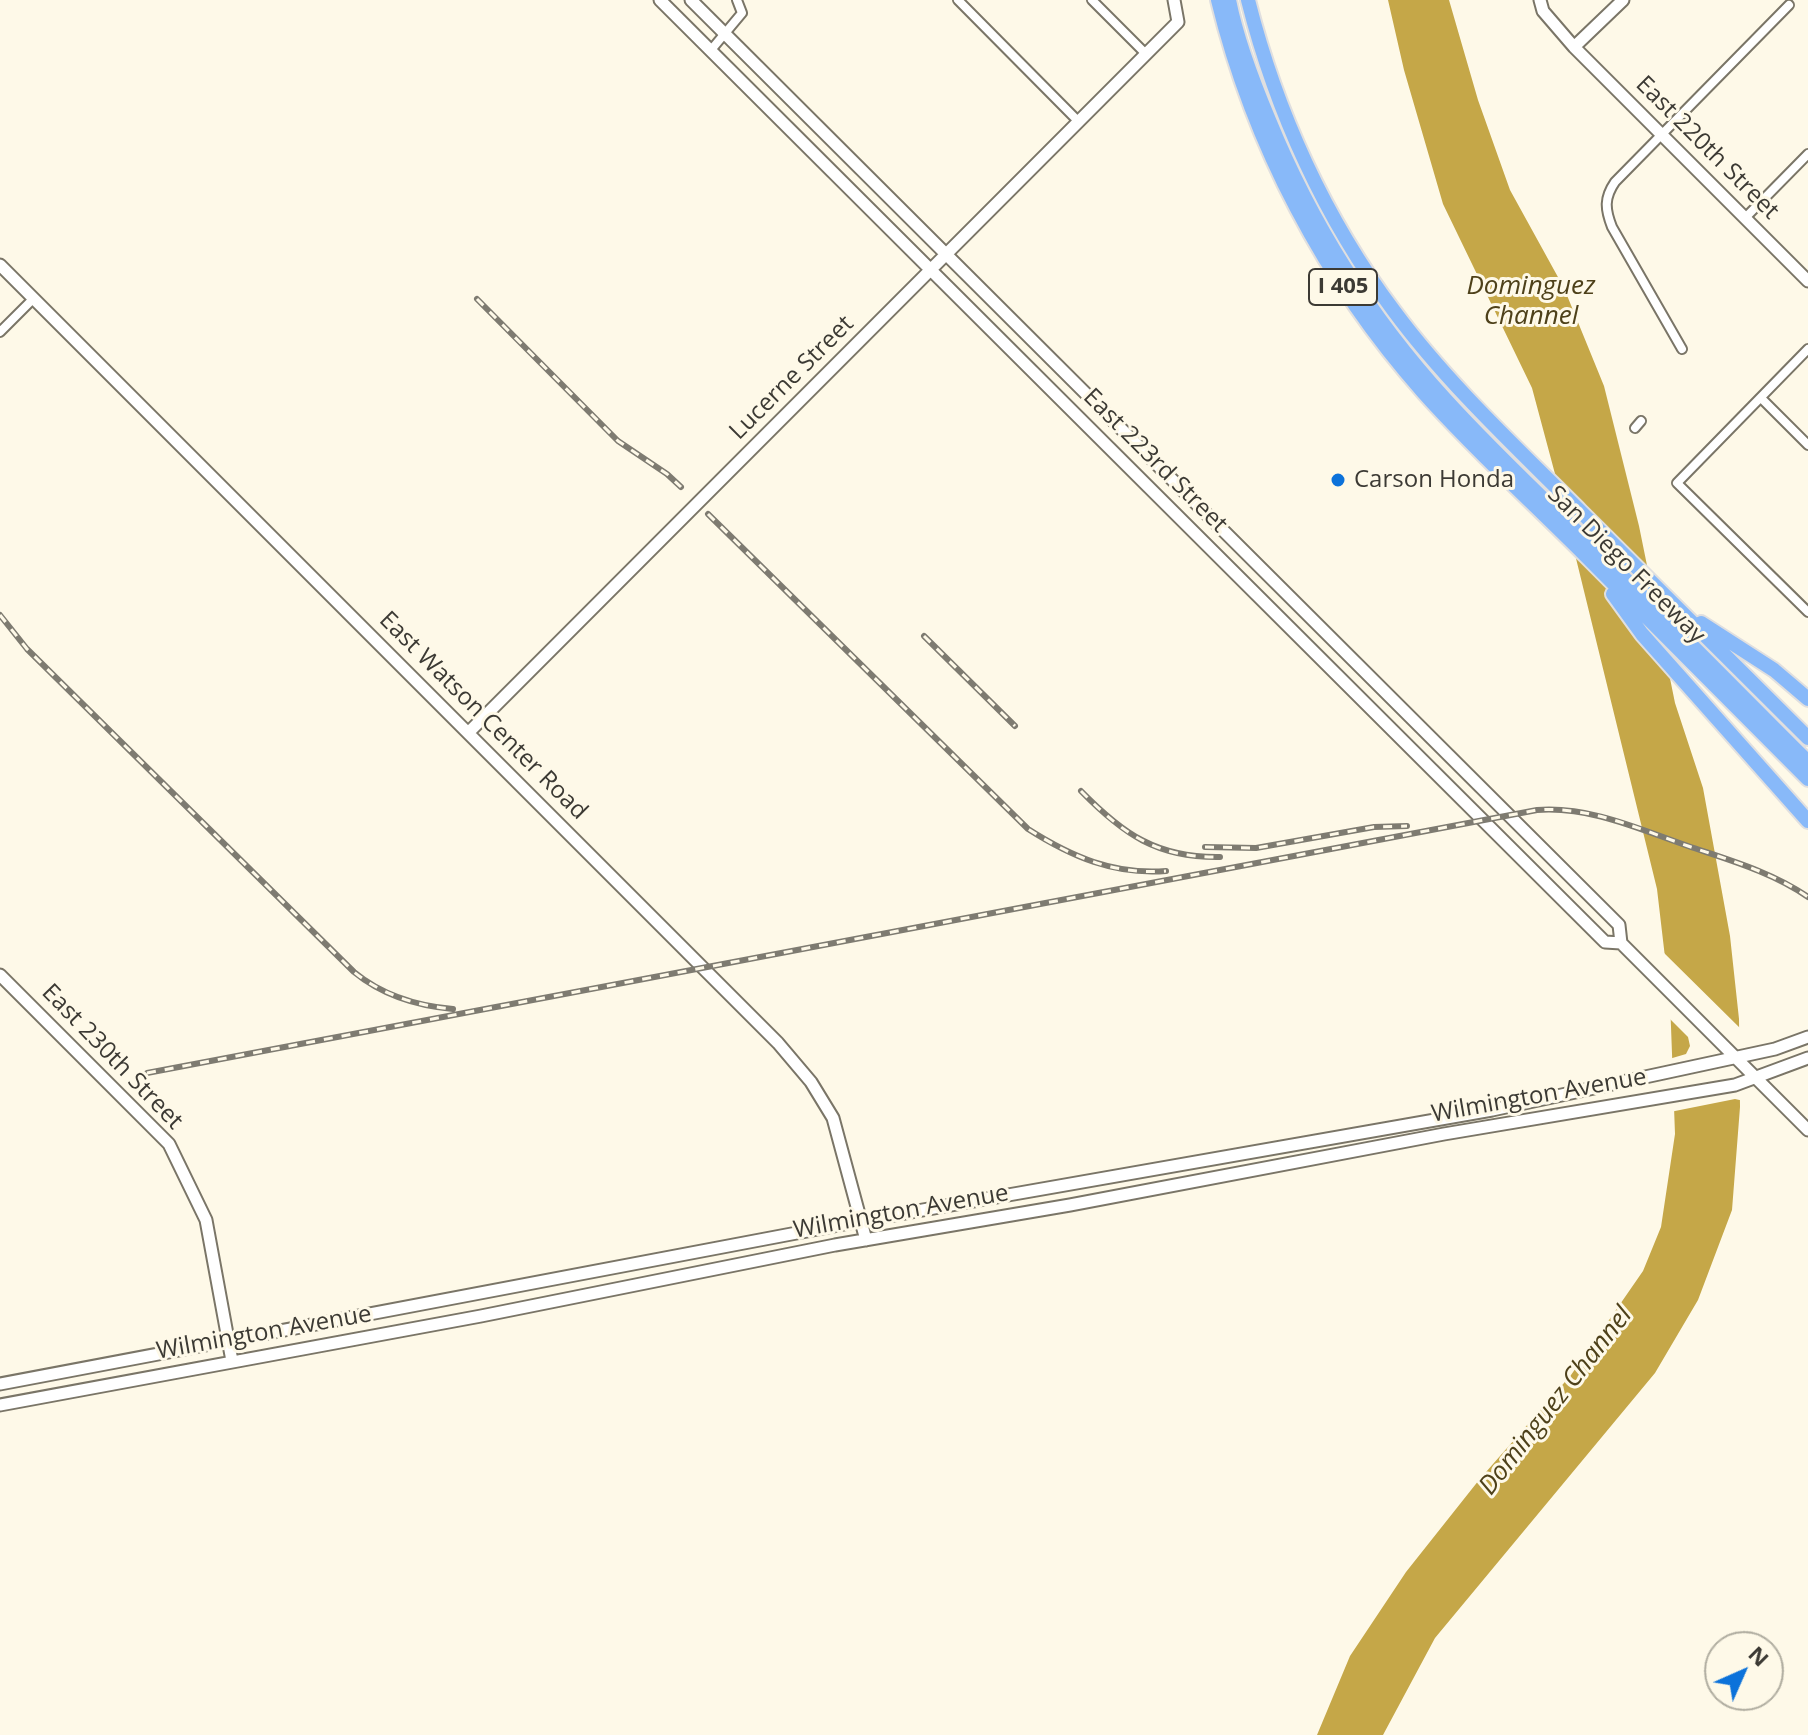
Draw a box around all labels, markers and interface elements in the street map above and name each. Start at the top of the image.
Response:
street label: East 220th Street [1629,70,1785,226]
road number: I 405 [1309,269,1377,305]
water label: Dominguez Channel [1466,271,1596,332]
street label: Lucerne Street [724,310,860,446]
street label: East 223rd Street [1077,383,1233,539]
place label: Carson Honda [1354,466,1514,494]
marker: Carson Honda [1329,471,1347,489]
street label: San Diego Freeway [1541,480,1711,650]
street label: East Watson Center Road [373,606,593,826]
street label: East 230th Street [35,978,189,1136]
street label: Wilmington Avenue [1429,1063,1649,1129]
street label: Wilmington Avenue [791,1179,1011,1245]
street label: Wilmington Avenue [154,1300,374,1366]
water label: Dominguez Channel [1473,1301,1639,1501]
north arrow [1704,1631,1784,1711]
text: N [1743,1639,1776,1672]

